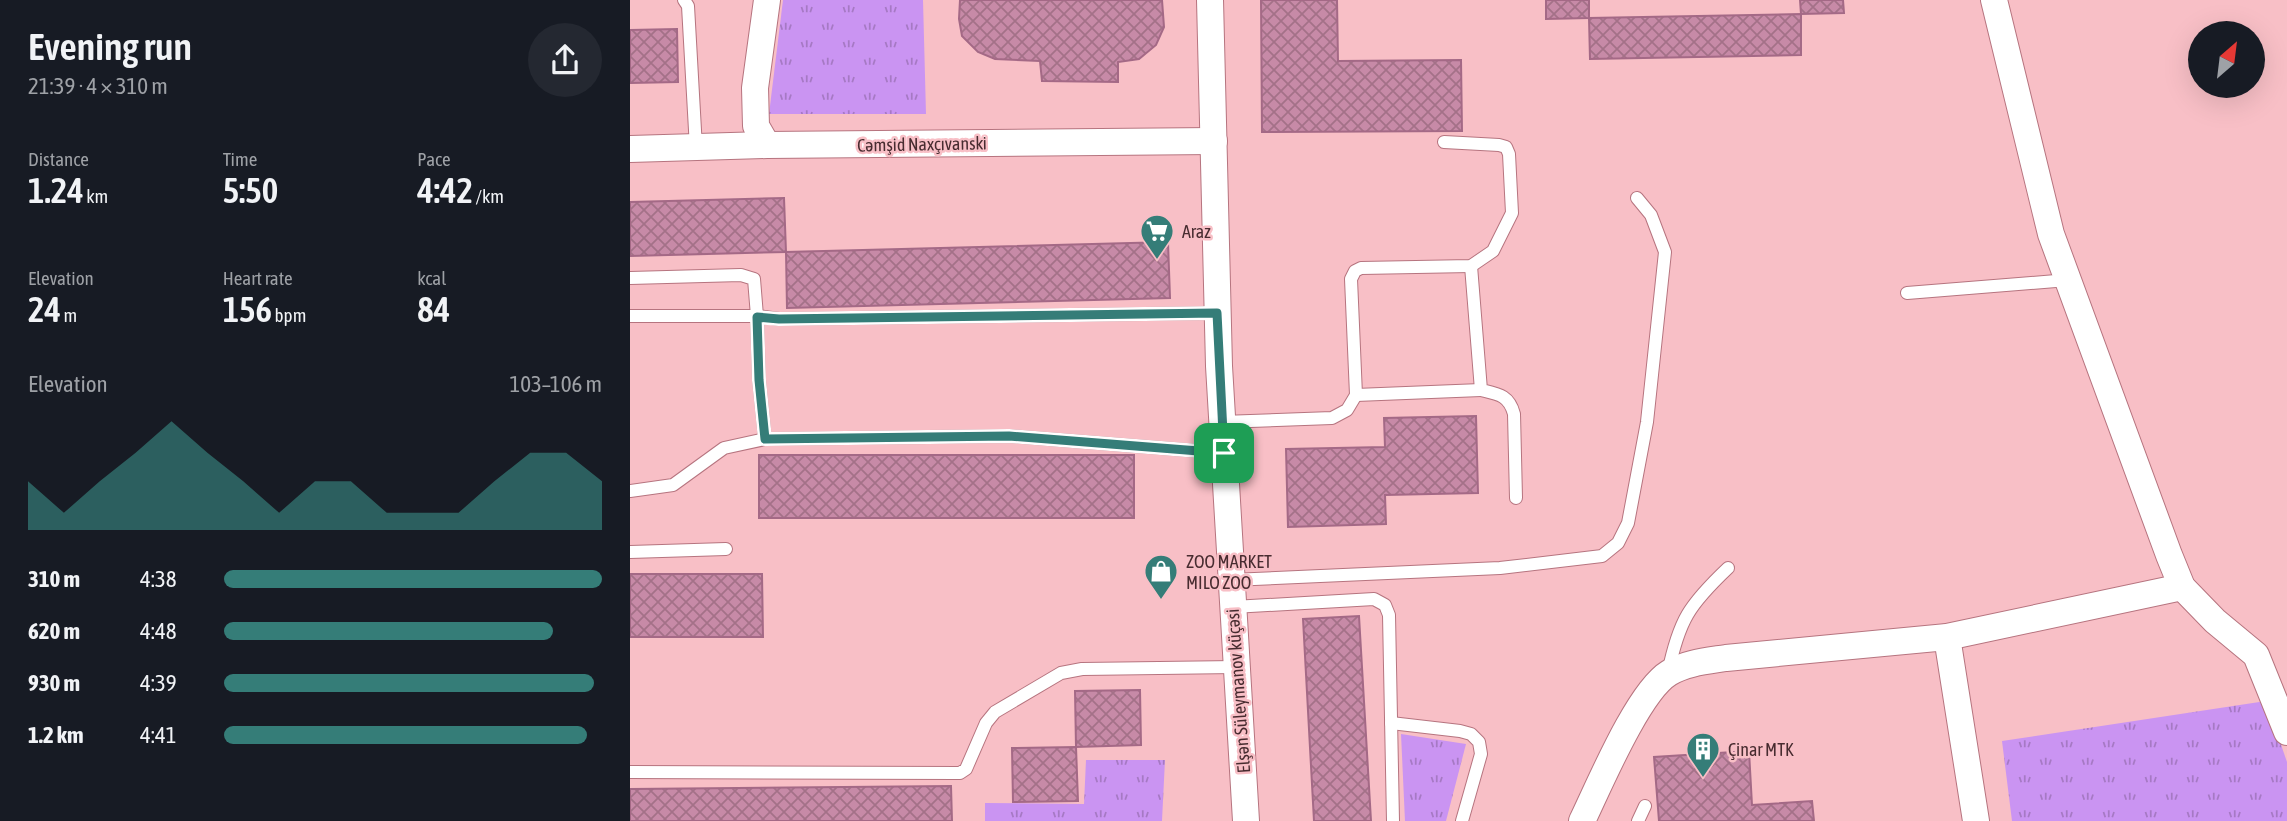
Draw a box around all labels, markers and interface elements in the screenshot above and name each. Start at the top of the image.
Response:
north arrow [2188,21,2264,98]
map controls [2188,21,2265,98]
button: share [528,23,602,97]
text: Evening run [28,25,192,68]
text: 21:39 · 4 × 310 m [28,73,168,99]
street label: Cəmşid Naxçıvanski [857,132,987,156]
text: Distance [28,148,89,170]
text: Time [223,148,257,170]
text: Pace [417,148,451,170]
text: 1.24 [28,170,84,210]
text: 5:50 [223,170,278,210]
text: 4:42 [417,170,473,210]
text: km [84,185,108,207]
text: /km [473,185,504,207]
supermarket icon: Araz [1138,212,1176,261]
place label: Araz [1182,221,1211,242]
text: Elevation [28,267,94,289]
text: Heart rate [223,267,293,289]
text: kcal [417,267,446,289]
text: 24 [28,289,61,329]
text: 156 [223,289,272,329]
text: 84 [417,289,450,329]
text: m [61,304,77,326]
text: bpm [272,304,306,326]
text: Elevation [28,371,108,397]
text: 103–106 m [509,371,602,397]
pin [1194,423,1254,483]
icon: arrive [1205,434,1243,472]
place label: ZOO MARKET MILO ZOO [1186,551,1272,593]
shop icon: ZOO MARKET MILO ZOO [1142,552,1180,601]
text: 310 m [28,566,80,592]
text: 4:38 [140,566,177,592]
street label: Elşən Süleymanov küçəsi [1222,608,1254,774]
text: 620 m [28,618,80,644]
text: 4:48 [140,618,177,644]
text: 930 m [28,670,80,696]
text: 4:39 [140,670,177,696]
text: 1.2 km [28,722,84,748]
text: 4:41 [140,722,177,748]
building icon: Çinar MTK [1684,730,1722,779]
place label: Çinar MTK [1728,739,1794,760]

